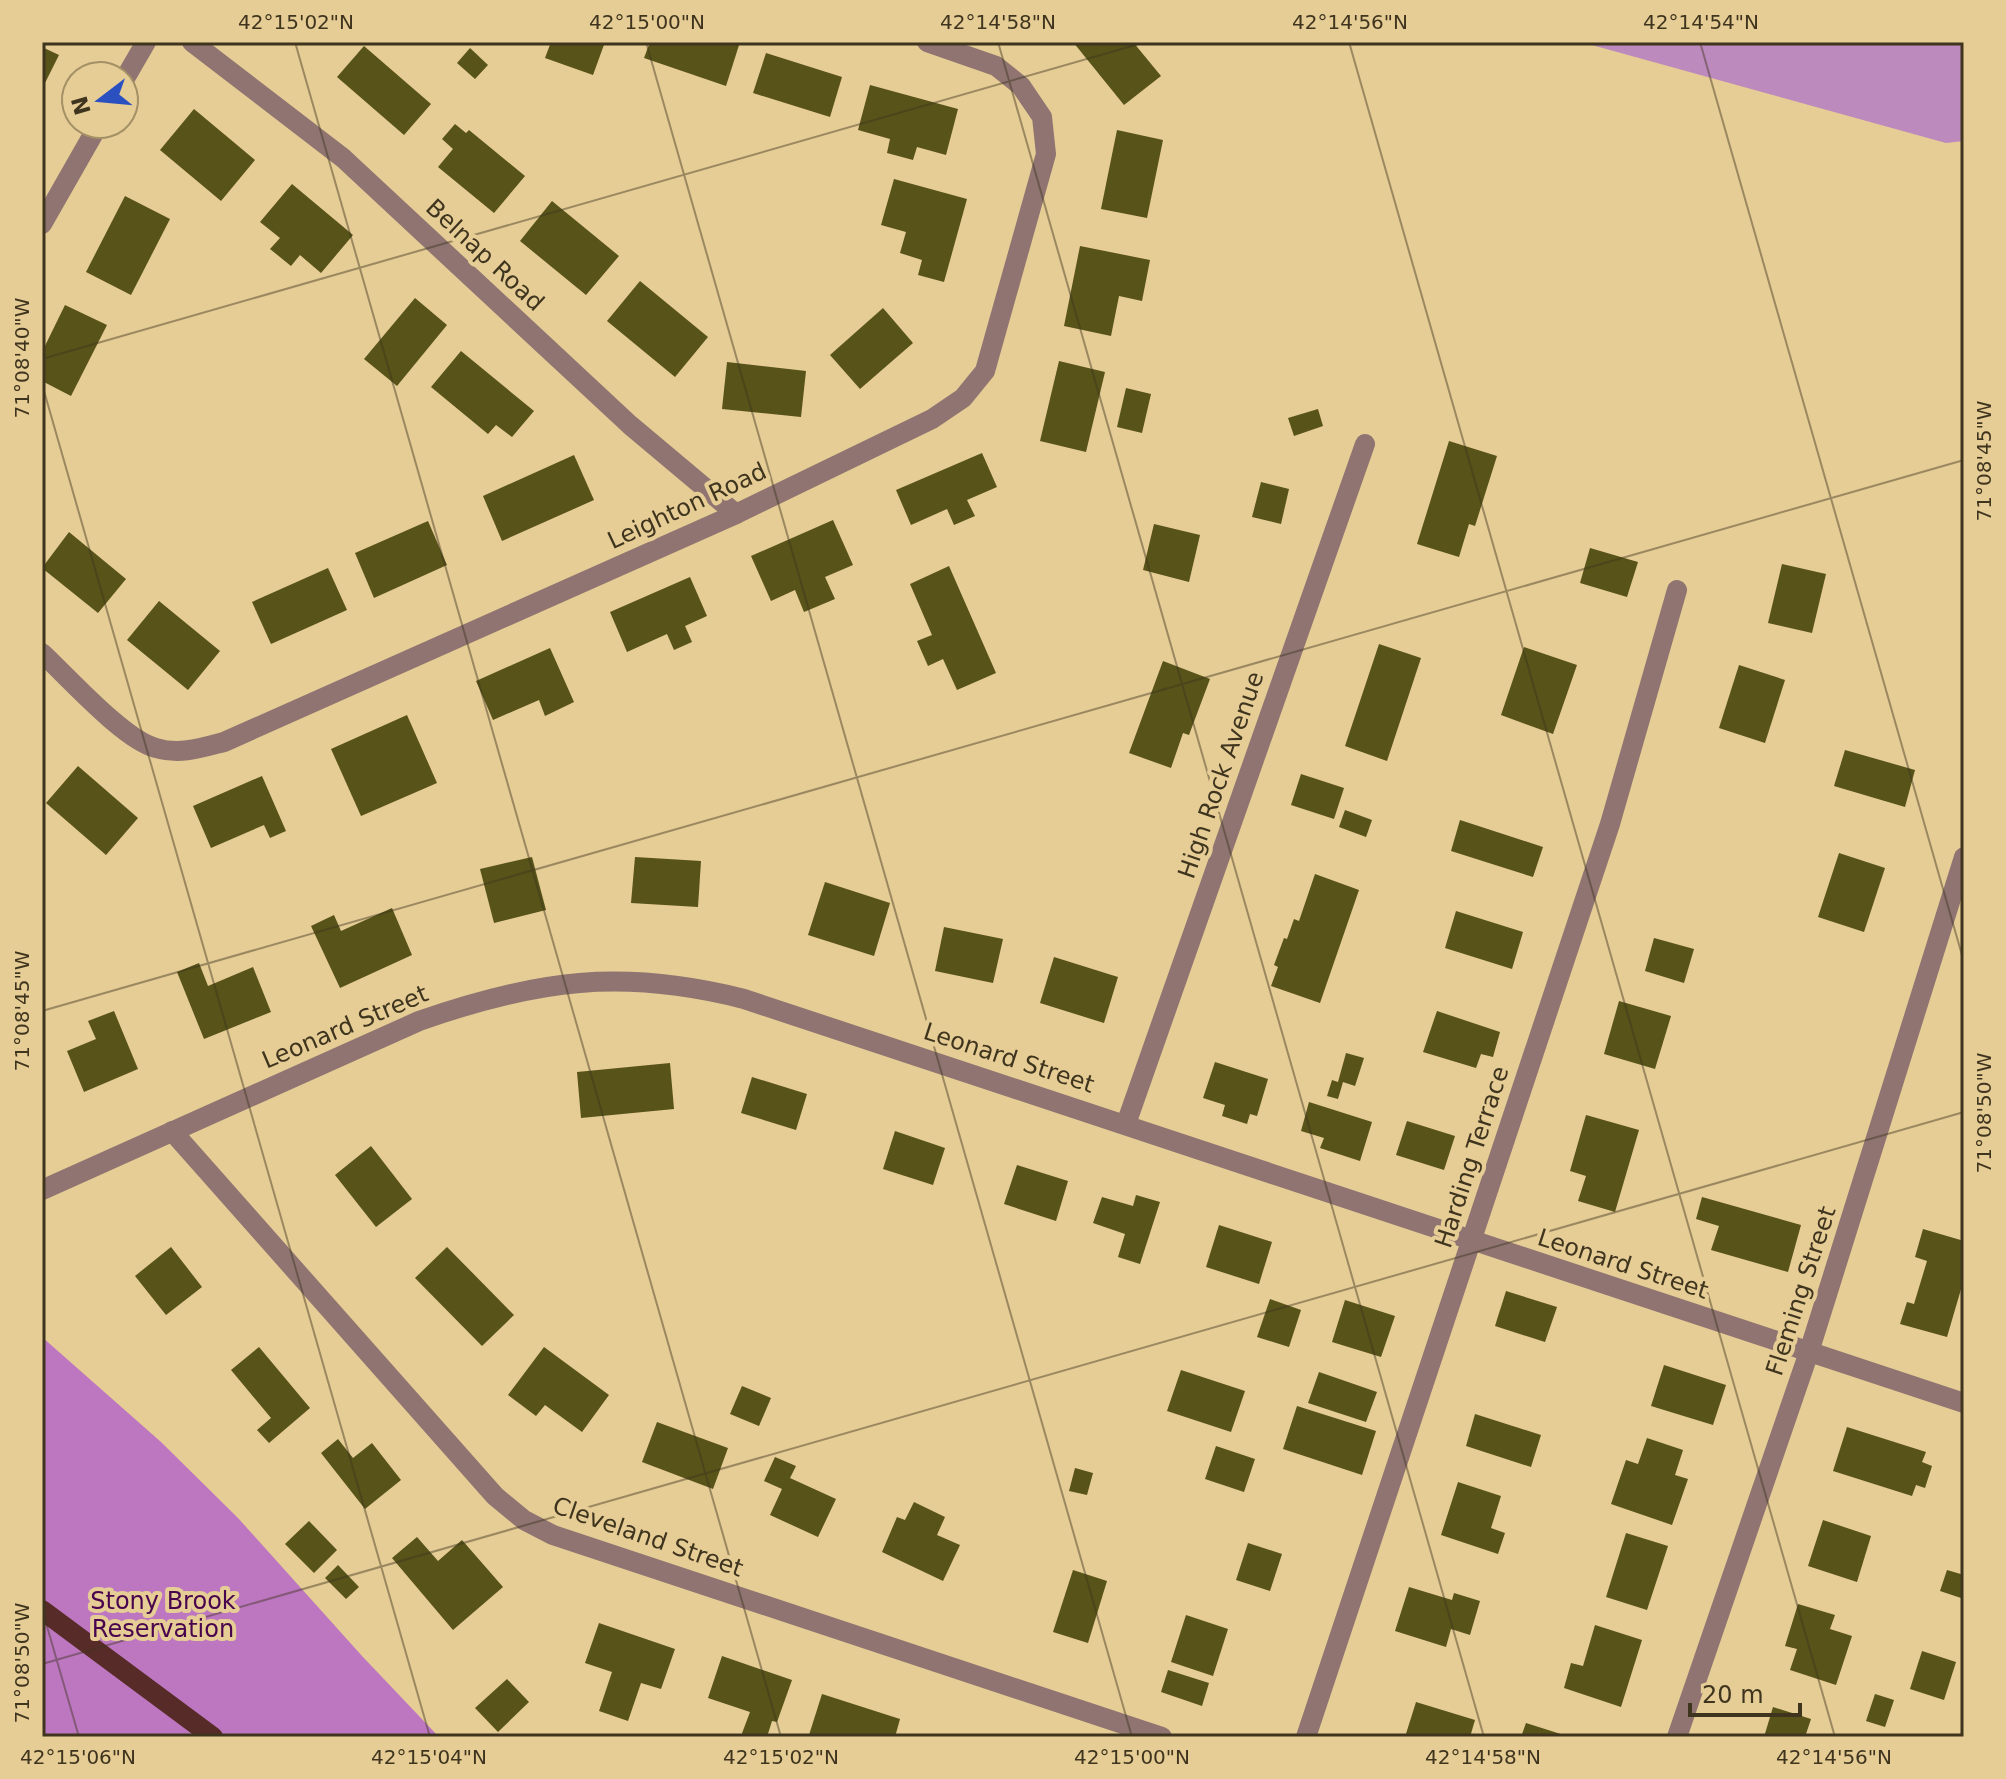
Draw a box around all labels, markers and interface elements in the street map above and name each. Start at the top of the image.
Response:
text: 42°15'02"N [238,10,354,34]
text: 42°15'00"N [589,10,705,34]
text: 42°14'58"N [940,10,1056,34]
text: 42°14'56"N [1292,10,1408,34]
text: 42°14'54"N [1643,10,1759,34]
north arrow [60,60,140,140]
text: N [67,93,96,118]
street label: Belnap Road [420,193,550,317]
text: 71°08'40"W [10,297,34,418]
text: 71°08'45"W [1972,400,1996,521]
street label: Leighton Road [603,457,771,555]
street label: High Rock Avenue [1172,668,1270,882]
text: 71°08'45"W [10,950,34,1071]
street label: Leonard Street [258,979,432,1075]
street label: Leonard Street [920,1017,1098,1099]
text: 71°08'50"W [1972,1052,1996,1173]
street label: Harding Terrace [1429,1063,1515,1251]
street label: Fleming Street [1760,1203,1842,1379]
street label: Leonard Street [1534,1223,1712,1305]
street label: Cleveland Street [549,1491,747,1583]
park label: Stony Brook Reservation [90,1587,236,1643]
text: 71°08'50"W [10,1602,34,1723]
scale bar [1690,1667,1800,1717]
text: 20 m [1702,1681,1764,1709]
text: 42°15'06"N [20,1745,136,1769]
text: 42°15'04"N [371,1745,487,1769]
text: 42°15'02"N [723,1745,839,1769]
text: 42°15'00"N [1074,1745,1190,1769]
text: 42°14'58"N [1425,1745,1541,1769]
text: 42°14'56"N [1776,1745,1892,1769]

